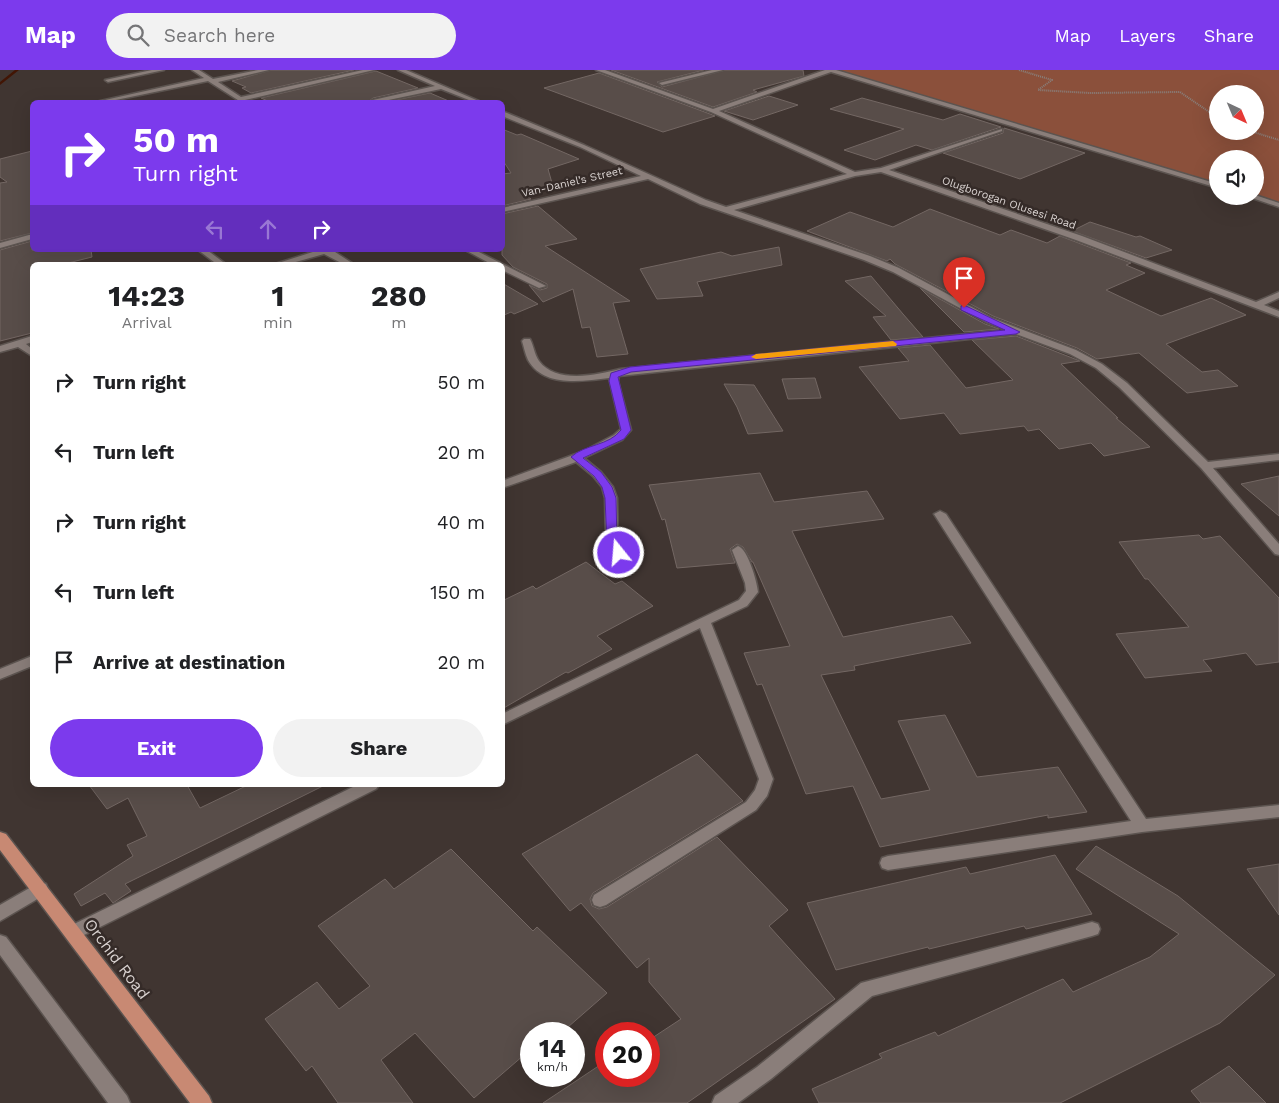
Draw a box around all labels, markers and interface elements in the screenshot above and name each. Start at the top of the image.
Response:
search box [106,13,456,58]
text: Map [25,21,76,49]
icon: search [124,21,152,49]
text: Search here [164,24,275,47]
text: Map [1054,25,1091,46]
text: Layers [1119,25,1176,46]
text: Share [1204,25,1254,46]
north arrow [1209,85,1264,140]
map controls [1209,85,1264,205]
text: 50 m [133,119,219,161]
icon: right [50,120,115,185]
button: sound [1209,150,1264,205]
text: Turn right [133,161,238,186]
street label: Van-Daniel’s Street [520,164,624,200]
street label: Olugborogan Olusesi Road [940,174,1078,232]
icon: left [201,215,229,243]
icon: ahead [254,215,282,243]
icon: right [307,215,335,243]
pin [943,257,985,308]
icon: arrive [950,264,978,292]
text: 14:23 [108,278,185,313]
text: 1 [272,278,284,313]
text: 280 [371,278,427,313]
text: Arrival [122,313,172,332]
text: min [263,313,293,332]
text: m [391,313,406,332]
icon: right [50,368,78,396]
text: Turn right [93,371,186,394]
text: 50 m [438,371,485,394]
icon: left [50,438,78,466]
text: Turn left [93,441,174,464]
text: 20 m [438,441,485,464]
icon: right [50,508,78,536]
text: Turn right [93,511,186,534]
text: 40 m [437,511,485,534]
position arrow [592,526,644,578]
icon: left [50,578,78,606]
text: Turn left [93,581,174,604]
text: 150 m [430,581,485,604]
icon: arrive [50,648,78,676]
text: Arrive at destination [93,651,285,674]
text: 20 m [438,651,485,674]
button: Exit [50,719,263,777]
button: Share [273,719,485,777]
street label: Orchid Road [81,915,153,1003]
speed limit sign: 20 [595,1022,660,1087]
text: 14 [539,1034,566,1063]
text: km/h [537,1060,568,1074]

